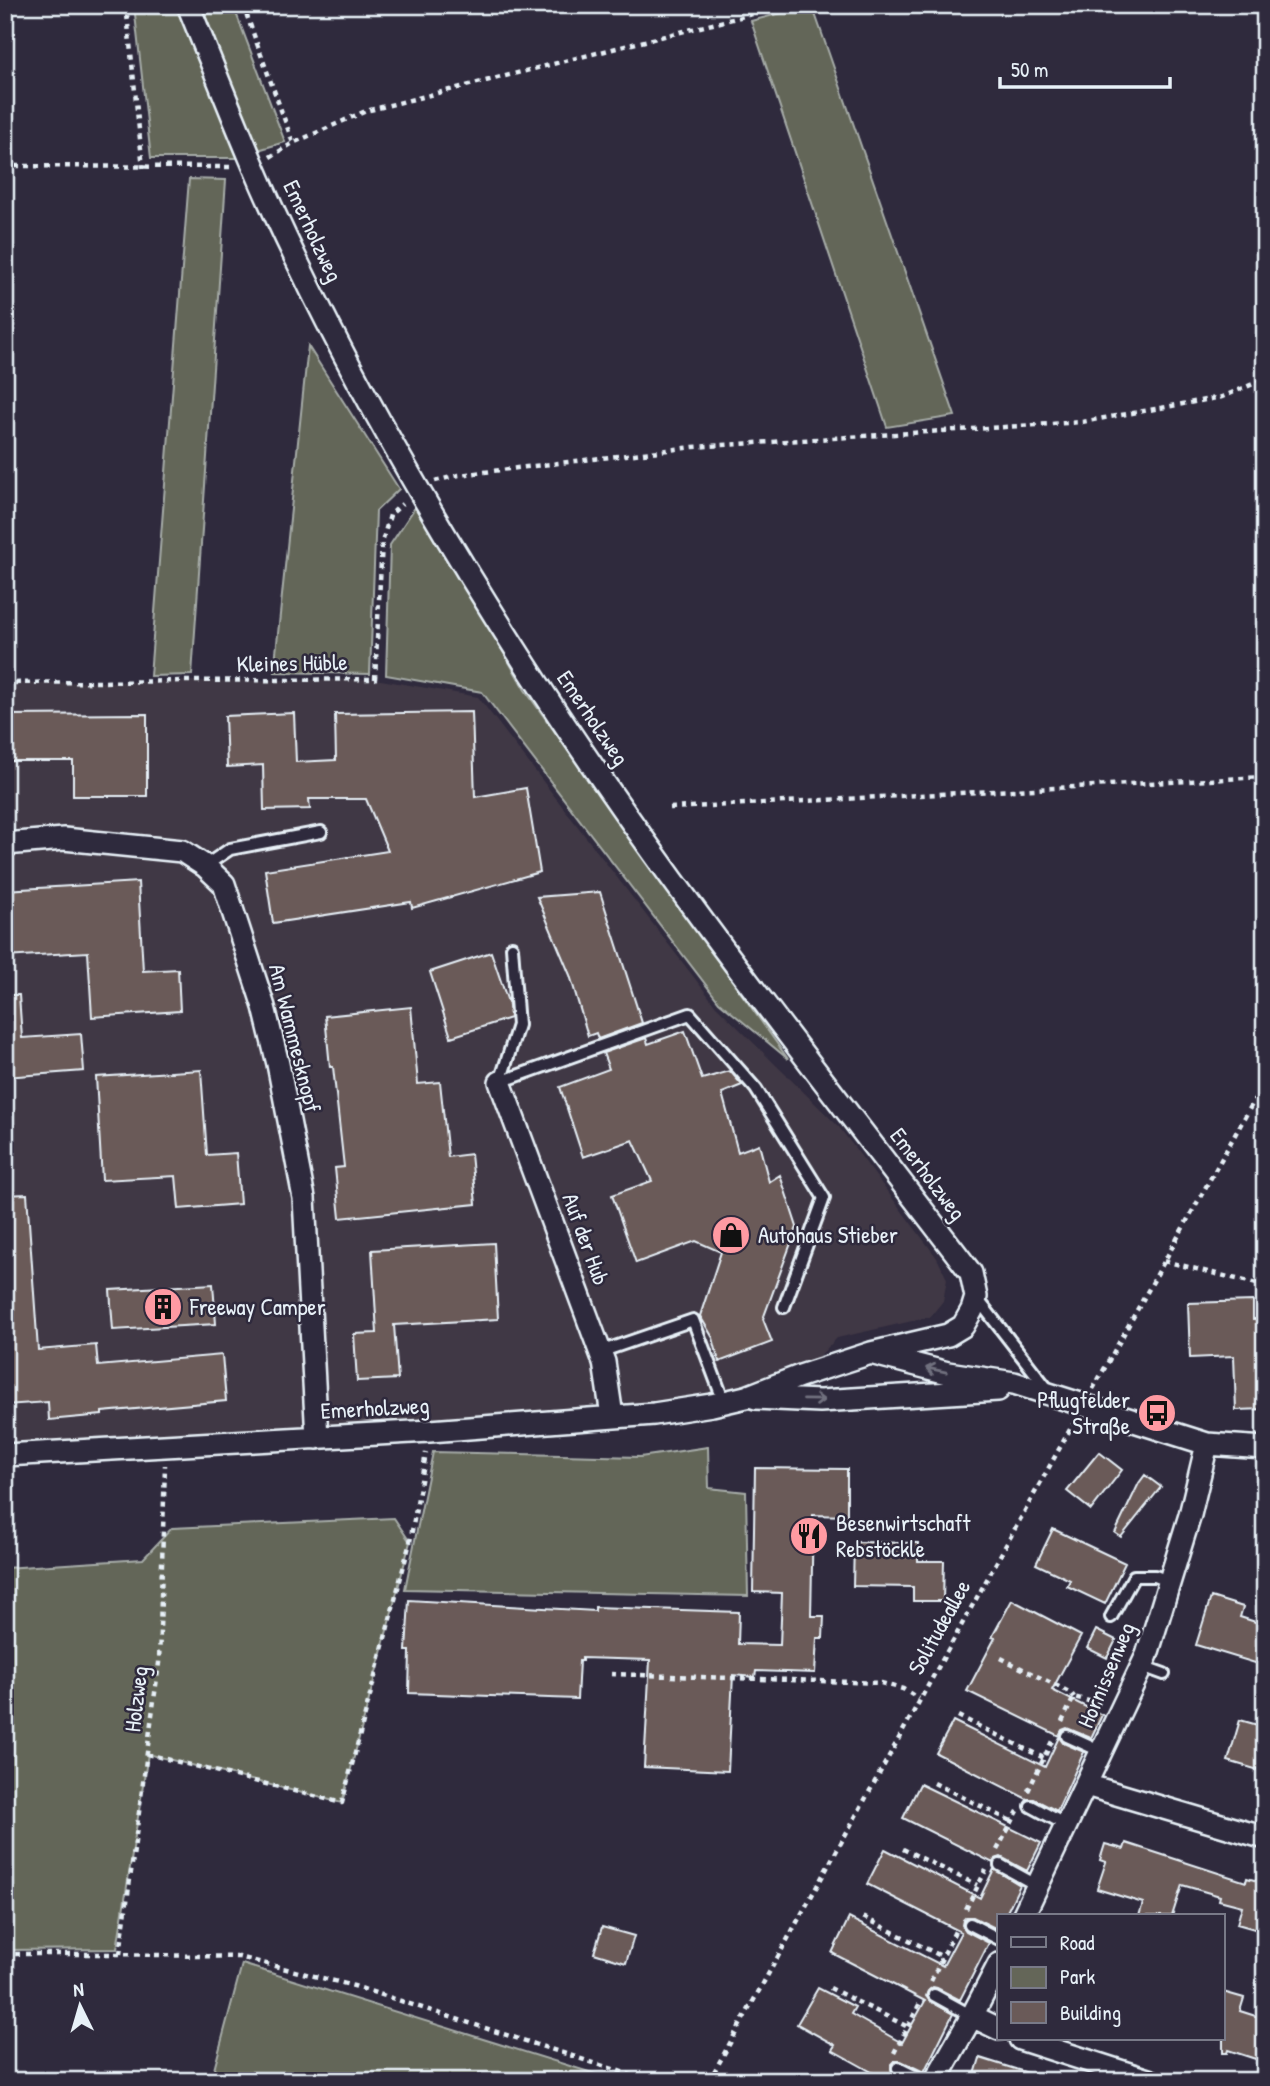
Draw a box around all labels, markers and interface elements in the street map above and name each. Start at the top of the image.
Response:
scale bar [1000,46,1170,90]
text: 50 m [1011,55,1048,84]
street label: Emerholzweg [276,175,350,287]
street label: Kleines Hüble [236,646,348,679]
street label: Emerholzweg [550,664,637,771]
street label: Am Wammesknopf [262,960,329,1116]
street label: Emerholzweg [883,1121,974,1226]
street label: Auf der Hub [556,1189,617,1289]
shop icon: Autohaus Stieber [710,1214,752,1256]
place label: Autohaus Stieber [758,1219,898,1250]
building icon: Freeway Camper [142,1286,184,1328]
place label: Freeway Camper [189,1291,326,1322]
one-way arrow [925,1363,948,1377]
place label: Pflugfelder Straße [1037,1384,1130,1441]
street label: Emerholzweg [320,1389,430,1426]
bus stop icon: Pflugfelder Straße [1136,1392,1178,1434]
one-way arrow [802,1394,825,1407]
place label: Besenwirtschaft Rebstöckle [836,1507,972,1564]
restaurant icon: Besenwirtschaft Rebstöckle [788,1515,830,1557]
street label: Solitudeallee [900,1574,977,1680]
street label: Hornissenweg [1069,1617,1142,1732]
street label: Holzweg [116,1664,155,1734]
legend [997,1914,1224,2040]
text: Road [1060,1928,1094,1957]
text: Park [1060,1962,1095,1991]
north arrow [46,1970,116,2040]
text: N [72,1976,85,2002]
text: Building [1060,1998,1121,2027]

